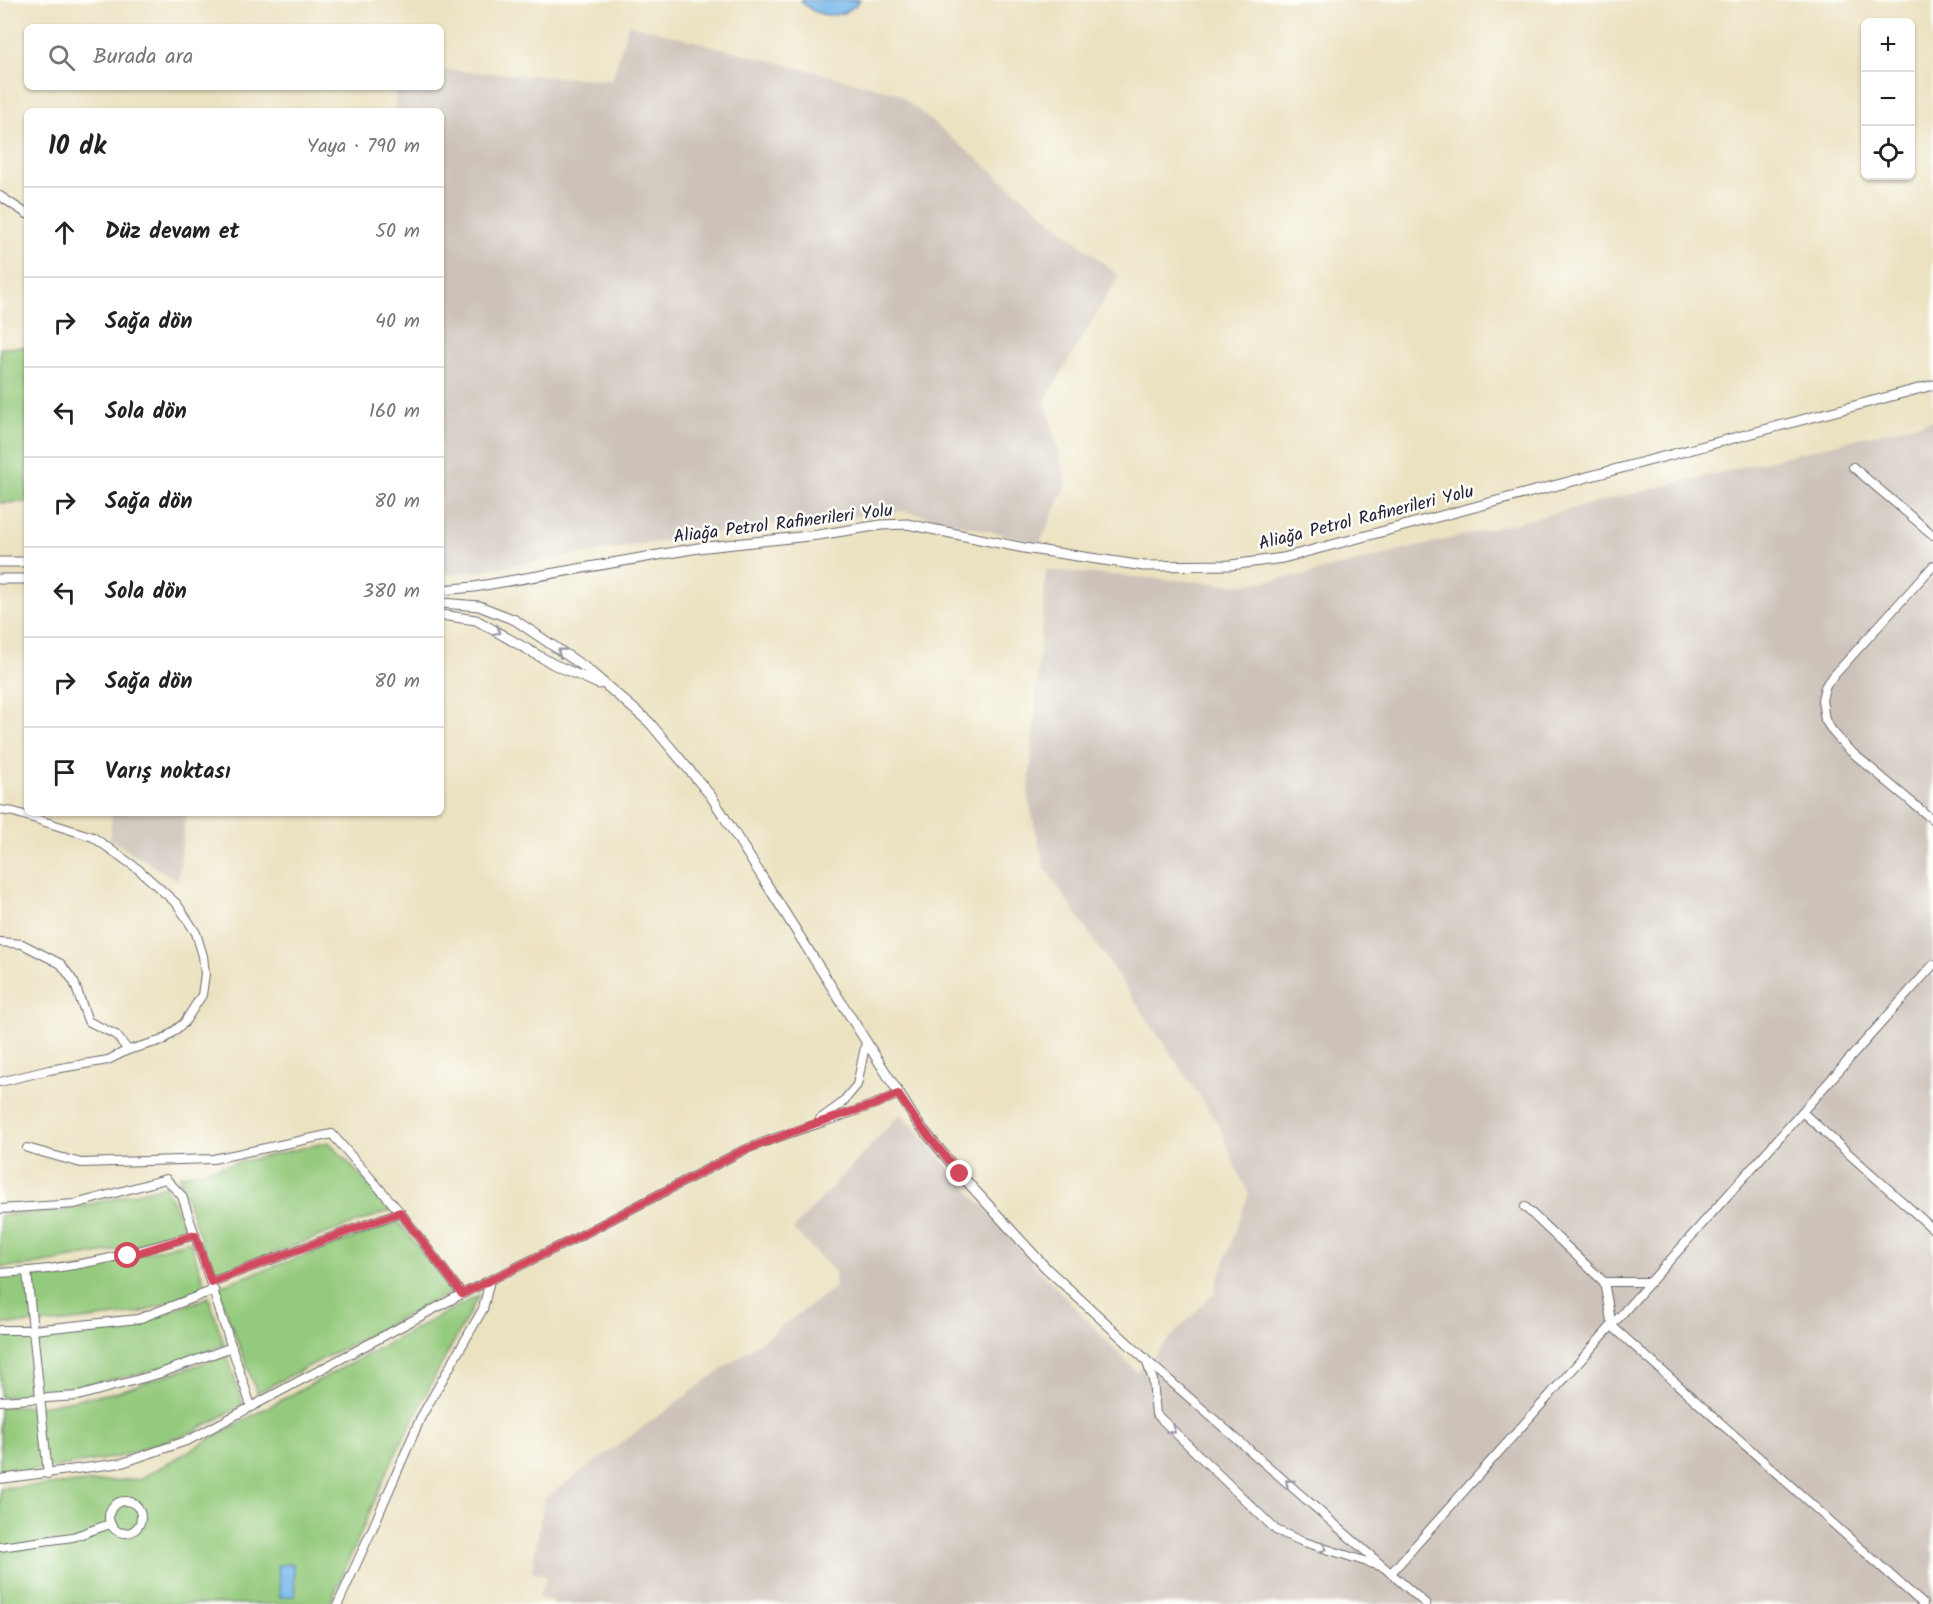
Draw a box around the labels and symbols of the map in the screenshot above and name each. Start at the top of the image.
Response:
street label: Aliağa Petrol Rafinerileri Yolu [1256,478,1477,559]
street label: Aliağa Petrol Rafinerileri Yolu [672,497,895,552]
one-way arrow [490,624,501,635]
one-way arrow [557,648,568,659]
route end [946,1160,972,1186]
route start [114,1242,140,1268]
one-way arrow [1166,1423,1176,1434]
one-way arrow [1285,1479,1296,1490]
one-way arrow [1317,1541,1328,1553]

